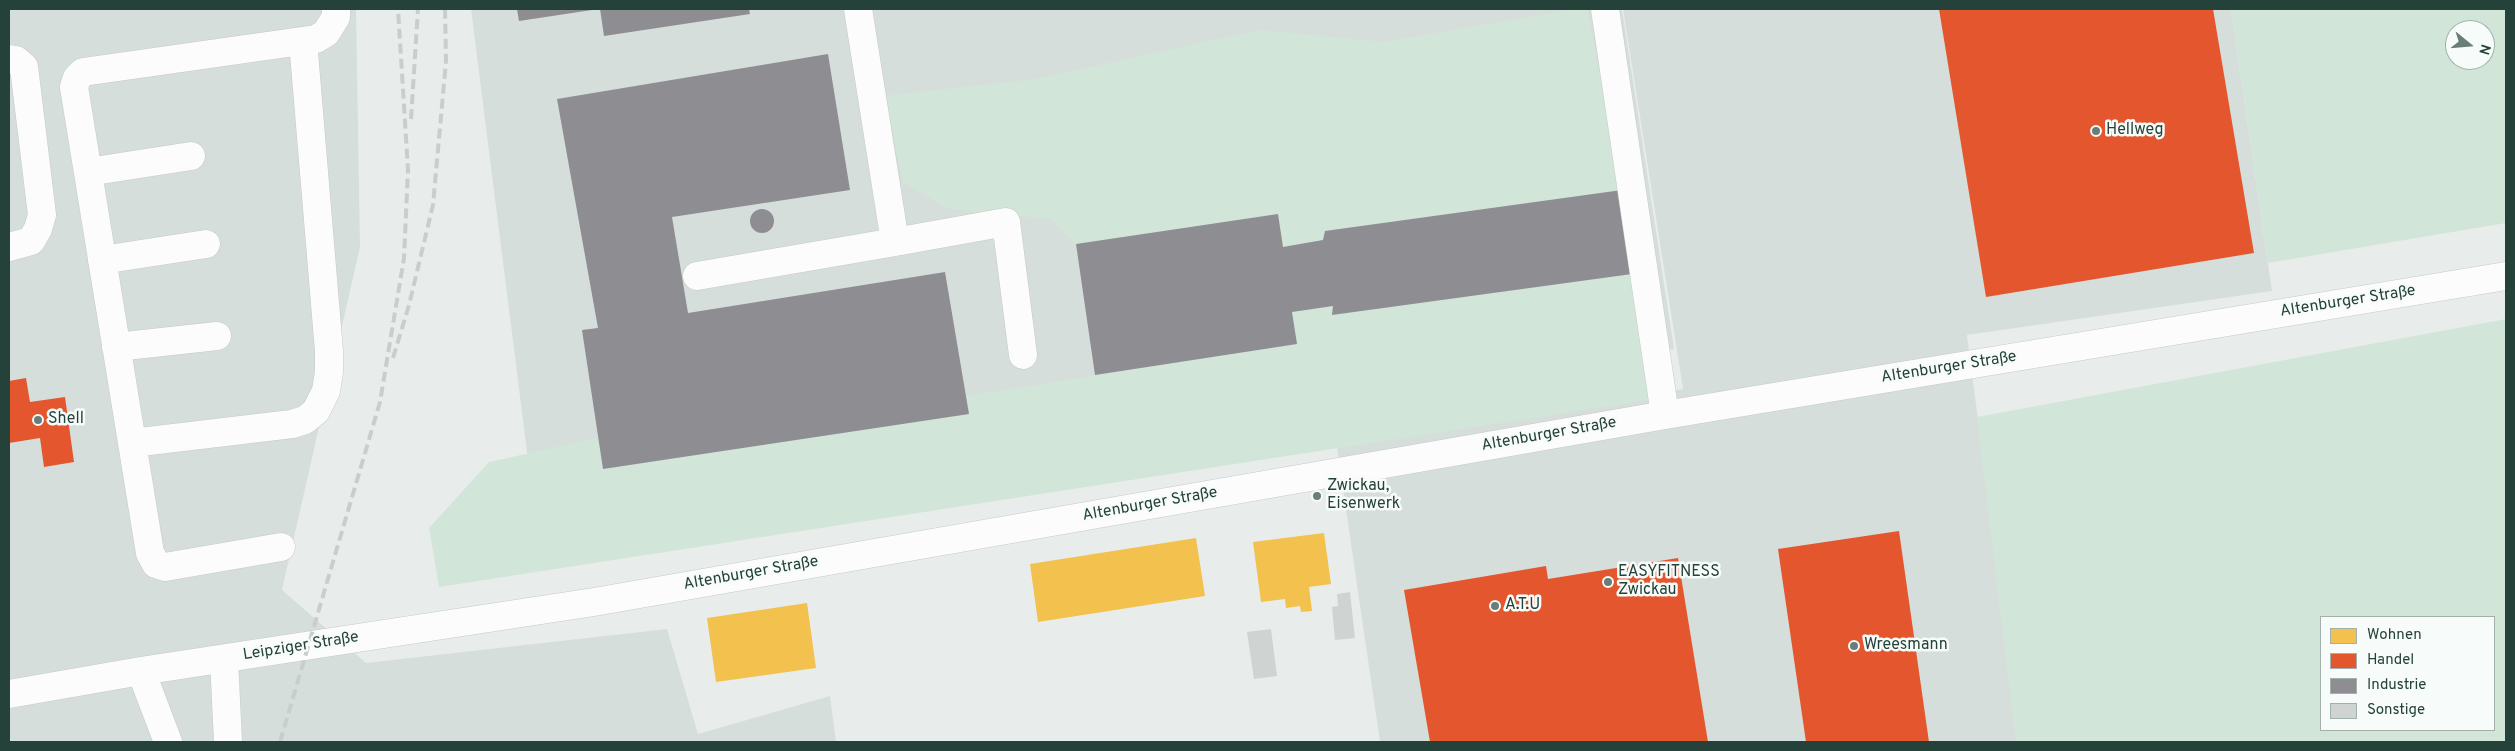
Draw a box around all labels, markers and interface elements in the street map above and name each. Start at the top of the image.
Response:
north arrow [2445,20,2495,70]
text: N [2474,42,2493,57]
place label: Hellweg [2106,121,2163,141]
marker: Hellweg [2090,125,2102,137]
street label: Altenburger Straße [2279,282,2417,322]
street label: Altenburger Straße [1880,348,2018,388]
place label: Shell [48,410,84,430]
marker: Shell [32,414,44,426]
street label: Altenburger Straße [1480,414,1618,456]
place label: Zwickau, Eisenwerk [1327,477,1400,515]
street label: Altenburger Straße [1081,484,1219,526]
marker: Zwickau, Eisenwerk [1311,490,1323,502]
street label: Altenburger Straße [682,553,820,595]
place label: EASYFITNESS Zwickau [1618,563,1720,601]
marker: EASYFITNESS Zwickau [1602,576,1614,588]
place label: A.T.U [1505,596,1540,616]
marker: A.T.U [1489,600,1501,612]
legend [2320,616,2495,731]
text: Wohnen [2367,626,2422,645]
street label: Leipziger Straße [242,628,360,666]
place label: Wreesmann [1864,636,1948,656]
marker: Wreesmann [1848,640,1860,652]
text: Handel [2367,651,2414,670]
text: Industrie [2367,676,2426,695]
text: Sonstige [2367,701,2425,720]

